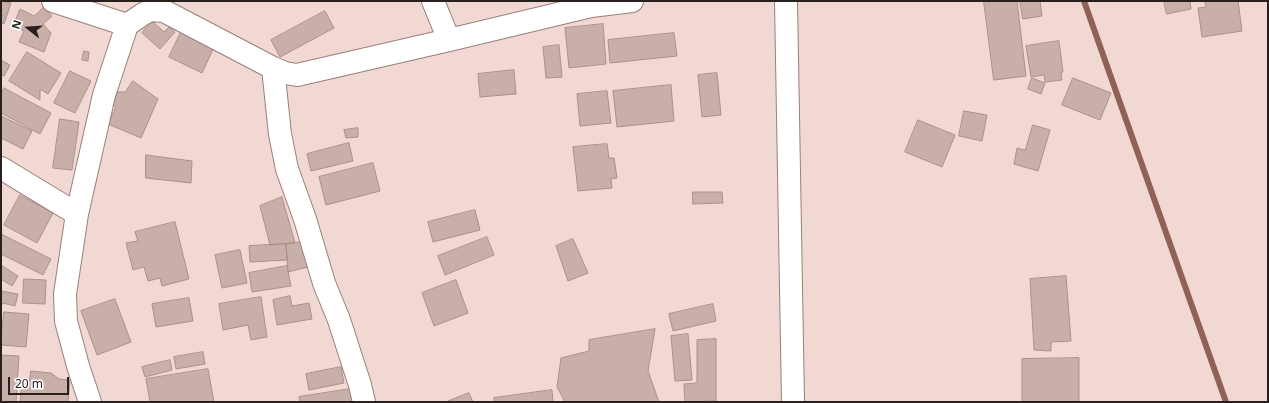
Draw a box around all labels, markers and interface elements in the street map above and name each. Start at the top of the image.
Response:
north arrow [8,8,48,48]
text: N [8,18,25,31]
scale bar [10,369,71,395]
text: 20 m [15,375,43,392]

